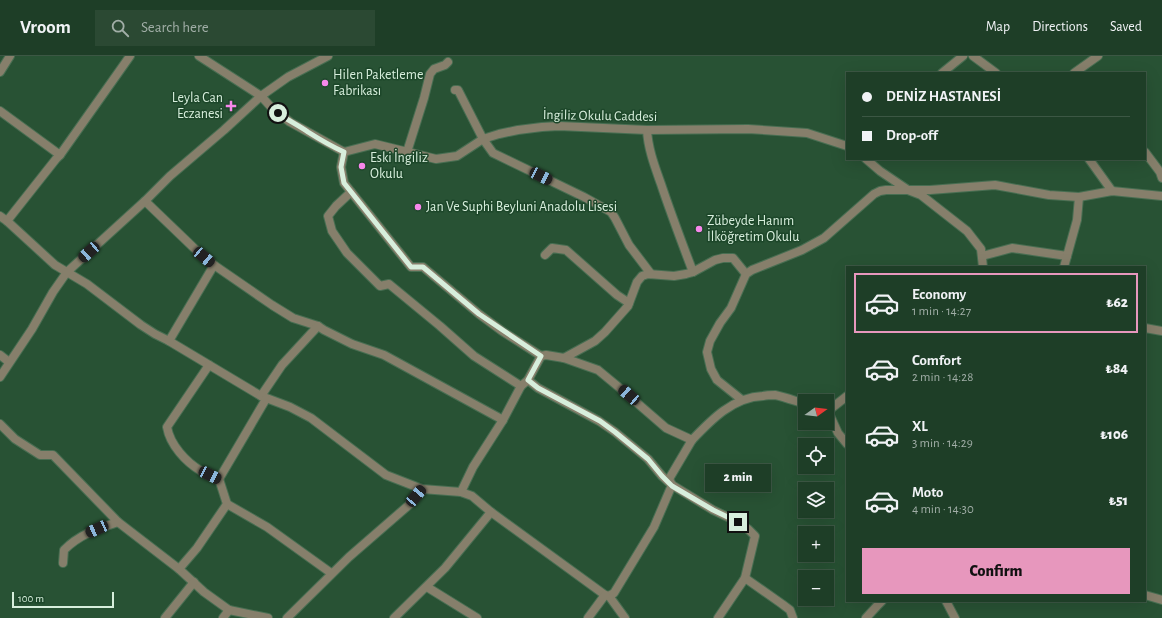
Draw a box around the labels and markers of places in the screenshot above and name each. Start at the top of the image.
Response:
place label: Hilen Paketleme Fabrikası [333,68,423,98]
marker: Hilen Paketleme Fabrikası [320,78,330,88]
place label: Leyla Can Eczanesi [172,91,223,121]
marker: Leyla Can Eczanesi [226,101,236,111]
place label: Eski İngiliz Okulu [370,148,428,181]
marker: Eski İngiliz Okulu [357,161,367,171]
place label: Jan Ve Suphi Beyluni Anadolu Lisesi [426,200,617,214]
marker: Jan Ve Suphi Beyluni Anadolu Lisesi [413,202,423,212]
place label: Zübeyde Hanım İlköğretim Okulu [707,214,799,244]
marker: Zübeyde Hanım İlköğretim Okulu [694,224,704,234]

